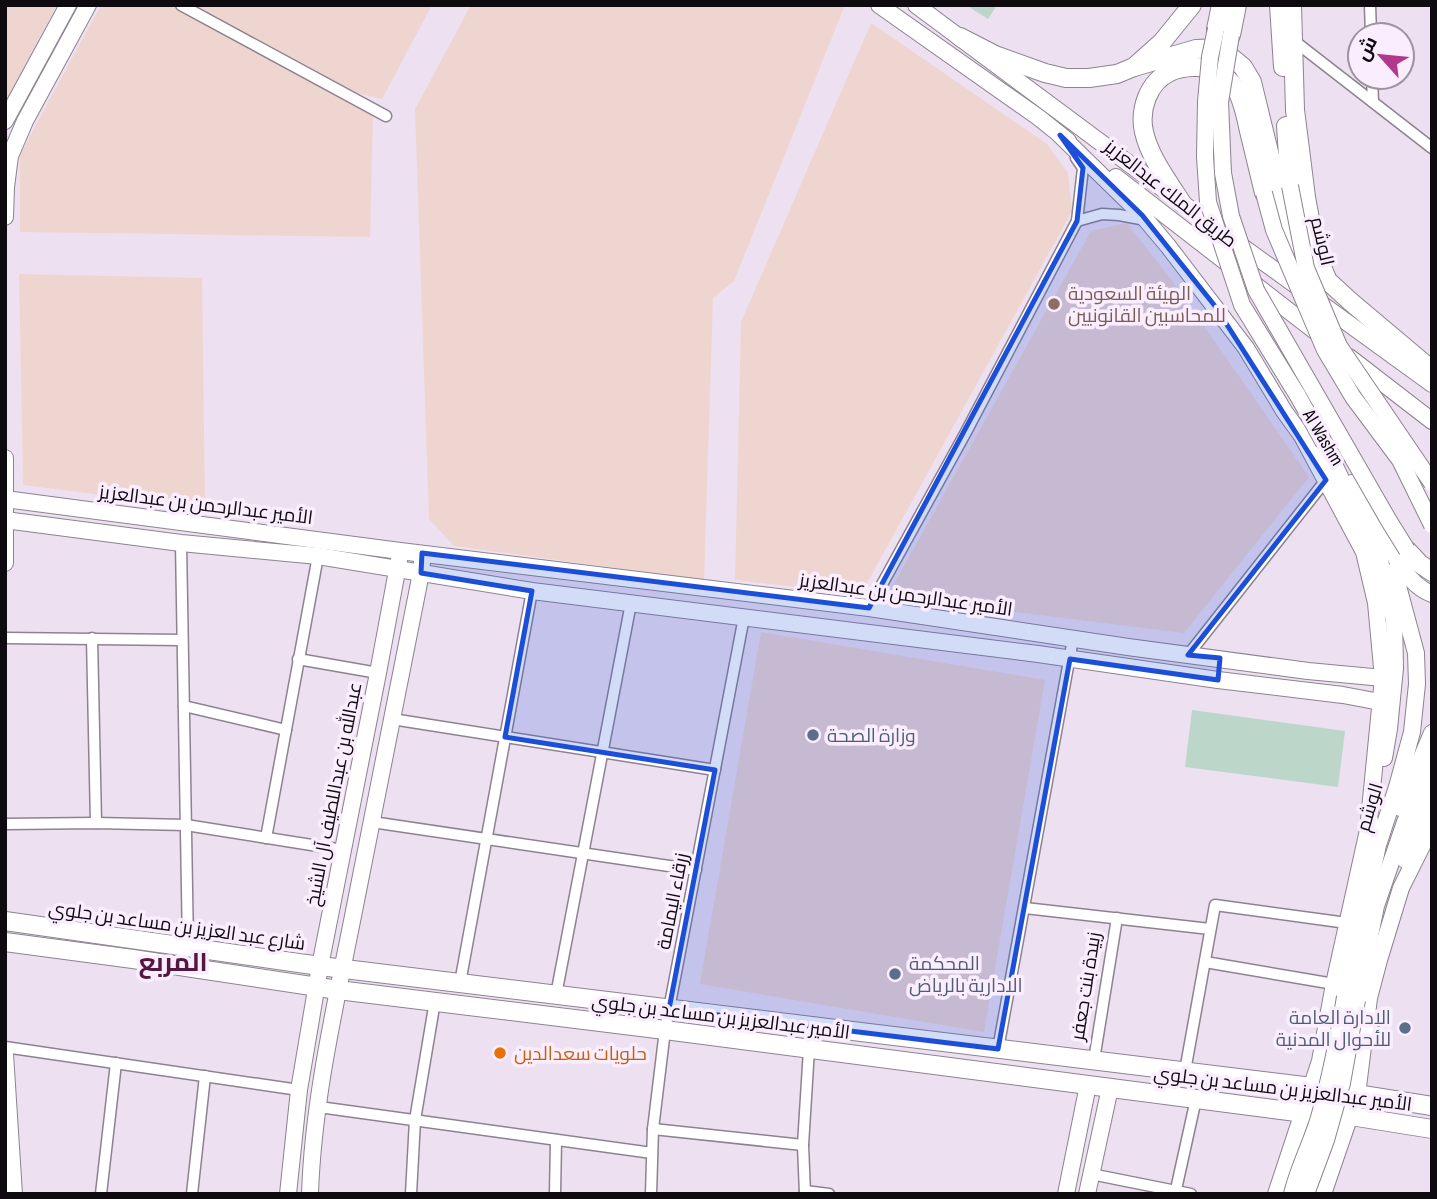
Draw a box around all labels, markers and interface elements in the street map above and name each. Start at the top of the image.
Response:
north arrow [1346,21,1416,91]
text: ش [1351,33,1383,65]
street label: طريق الملك عبدالعزيز [1099,135,1241,253]
street label: الوشم [1304,215,1338,268]
place label: الهيئة السعودية للمحاسبين القانونيين [1068,283,1226,328]
marker: الهيئة السعودية للمحاسبين القانونيين [1046,296,1062,312]
street label: Al Washm [1297,405,1348,470]
street label: الأمير عبدالرحمن بن عبدالعزيز [97,481,314,530]
street label: الأمير عبدالرحمن بن عبدالعزيز [797,569,1014,622]
street label: عبدالله بن عبداللطيف آل الشيخ [300,680,368,908]
place label: وزارة الصحة [827,725,916,748]
marker: وزارة الصحة [805,727,821,743]
street label: الوشم [1352,780,1390,835]
street label: زرقاء اليمامة [653,851,694,952]
street label: شارع عبد العزيز بن مساعد بن جلوي [47,897,307,958]
street label: زبيدة بنت جعفر [1066,930,1106,1043]
district label: المربع [138,948,208,979]
place label: المحكمة الادارية بالرياض [909,953,1023,998]
marker: المحكمة الادارية بالرياض [887,966,903,982]
street label: الأمير عبدالعزيز بن مساعد بن جلوي [590,990,851,1047]
place label: الإدارة العامة للأحوال المدنية [1276,1007,1391,1052]
marker: الإدارة العامة للأحوال المدنية [1397,1020,1413,1036]
place label: حلويات سعدالدين [514,1043,647,1066]
marker: حلويات سعدالدين [492,1045,508,1061]
street label: الأمير عبدالعزيز بن مساعد بن جلوي [1152,1062,1413,1119]

